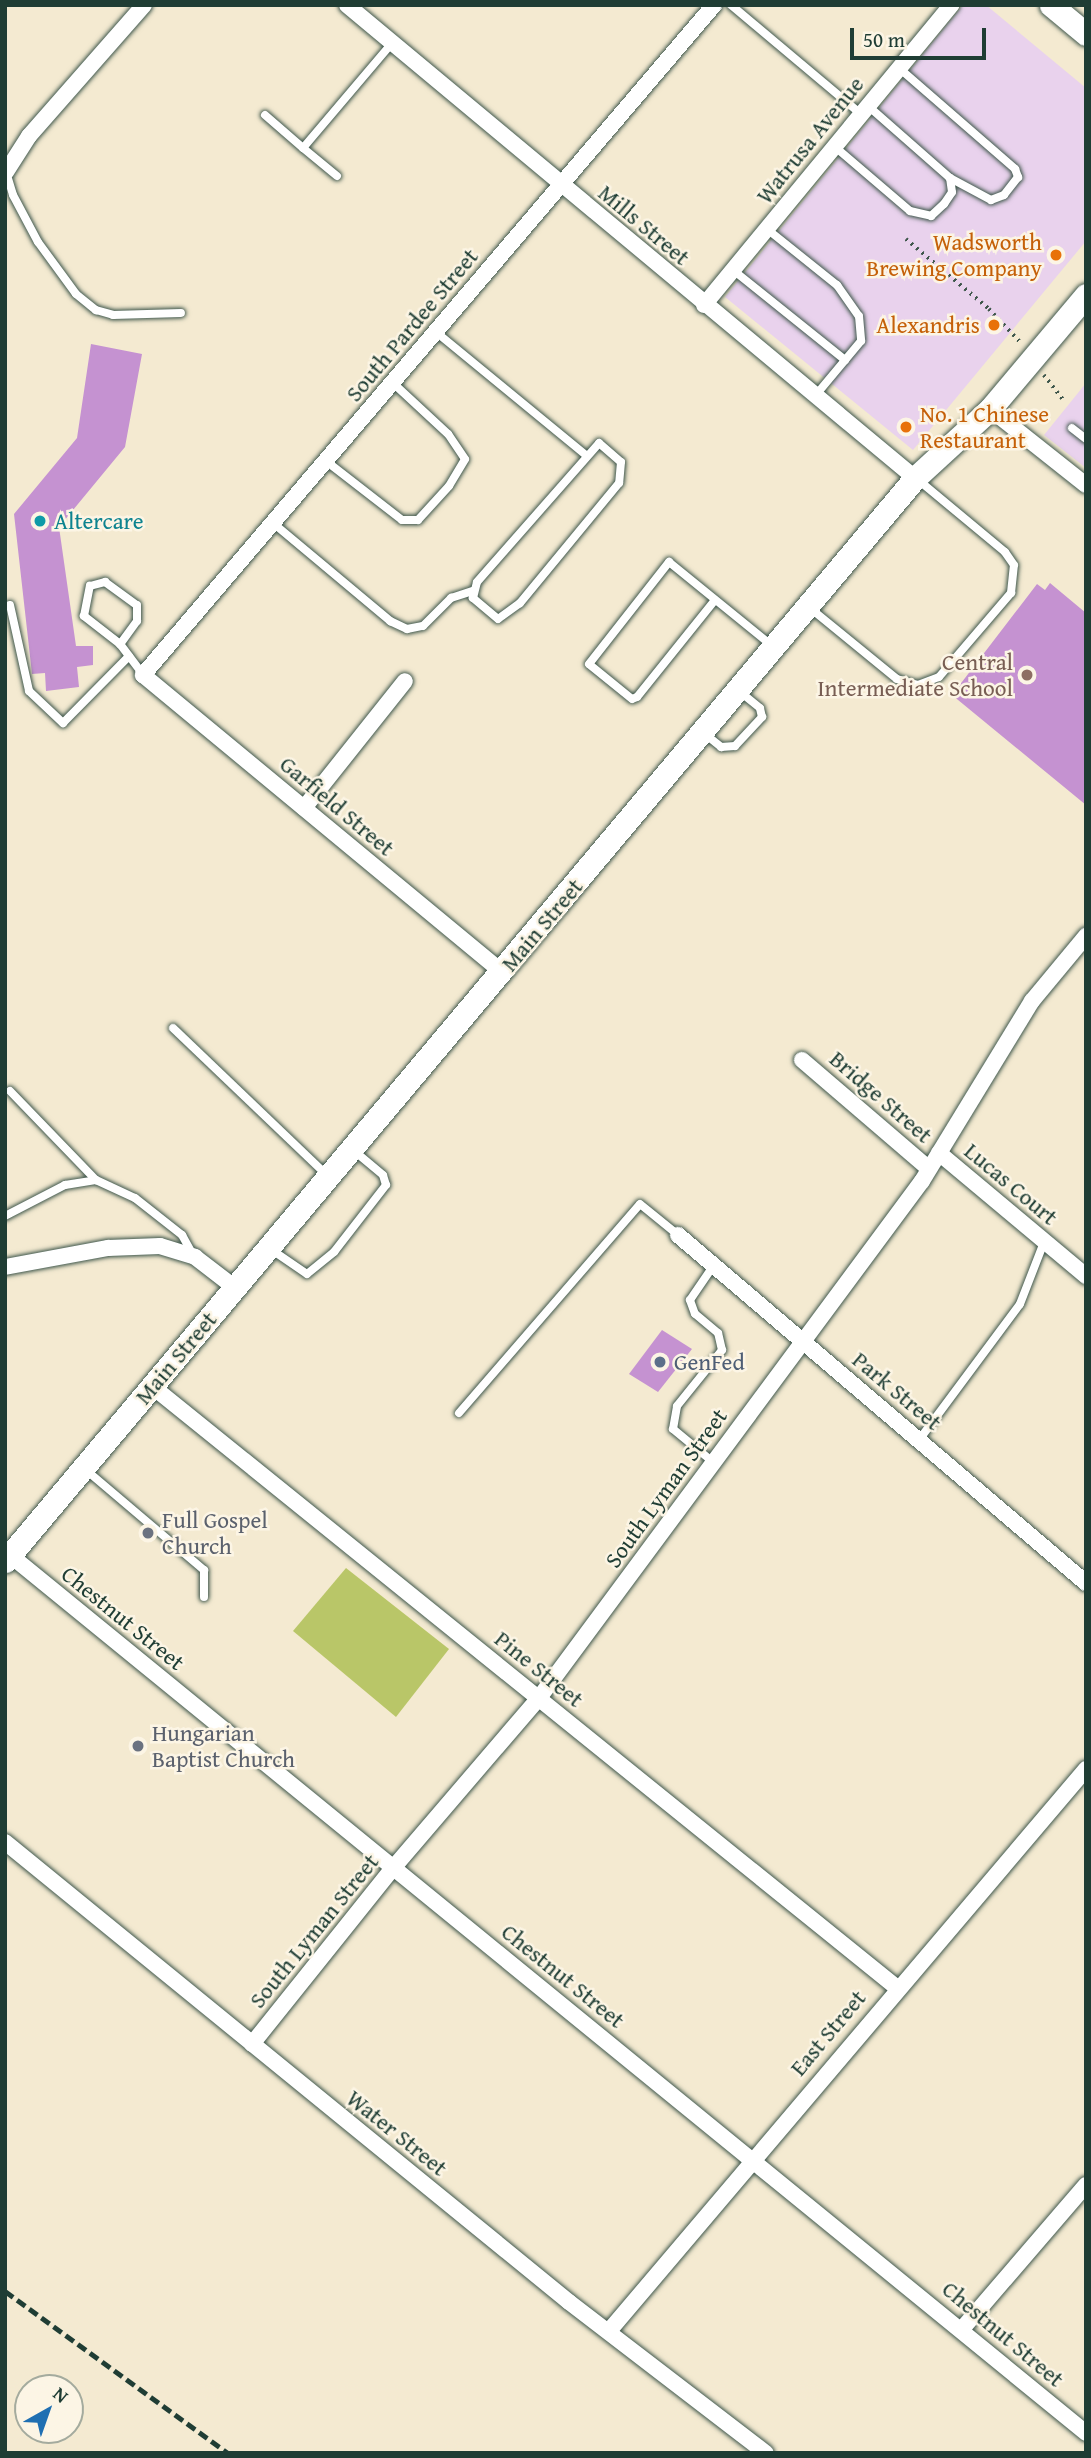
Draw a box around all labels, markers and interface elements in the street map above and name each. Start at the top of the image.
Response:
scale bar [853,14,990,58]
text: 50 m [863,24,905,55]
street label: Watrusa Avenue [750,71,870,209]
street label: Mills Street [593,179,695,271]
place label: Wadsworth Brewing Company [866,228,1042,282]
street label: South Pardee Street [340,243,484,407]
marker: Wadsworth Brewing Company [1048,247,1064,263]
place label: Alexandris [876,311,980,339]
marker: Alexandris [986,317,1002,333]
place label: No. 1 Chinese Restaurant [920,400,1049,454]
marker: No. 1 Chinese Restaurant [898,419,914,435]
place label: Altercare [54,507,143,535]
marker: Altercare [32,513,48,529]
place label: Central Intermediate School [818,648,1013,702]
marker: Central Intermediate School [1019,667,1035,683]
street label: Garfield Street [274,750,400,862]
street label: Main Street [495,873,589,977]
street label: Bridge Street [824,1045,938,1149]
street label: Lucas Court [959,1137,1063,1231]
street label: Main Street [129,1306,223,1410]
street label: Park Street [847,1346,947,1436]
place label: GenFed [674,1348,745,1376]
marker: GenFed [652,1354,668,1370]
street label: South Lyman Street [599,1403,733,1573]
place label: Full Gospel Church [162,1506,268,1560]
marker: Full Gospel Church [140,1525,156,1541]
street label: Chestnut Street [56,1560,190,1676]
street label: Pine Street [489,1625,589,1713]
place label: Hungarian Baptist Church [152,1719,295,1773]
marker: Hungarian Baptist Church [130,1738,146,1754]
street label: South Lyman Street [243,1848,385,2014]
street label: Chestnut Street [496,1918,630,2034]
street label: East Street [784,1985,872,2081]
street label: Water Street [341,2084,453,2182]
street label: Chestnut Street [937,2275,1069,2393]
north arrow [14,2374,84,2444]
text: N [47,2380,75,2409]

